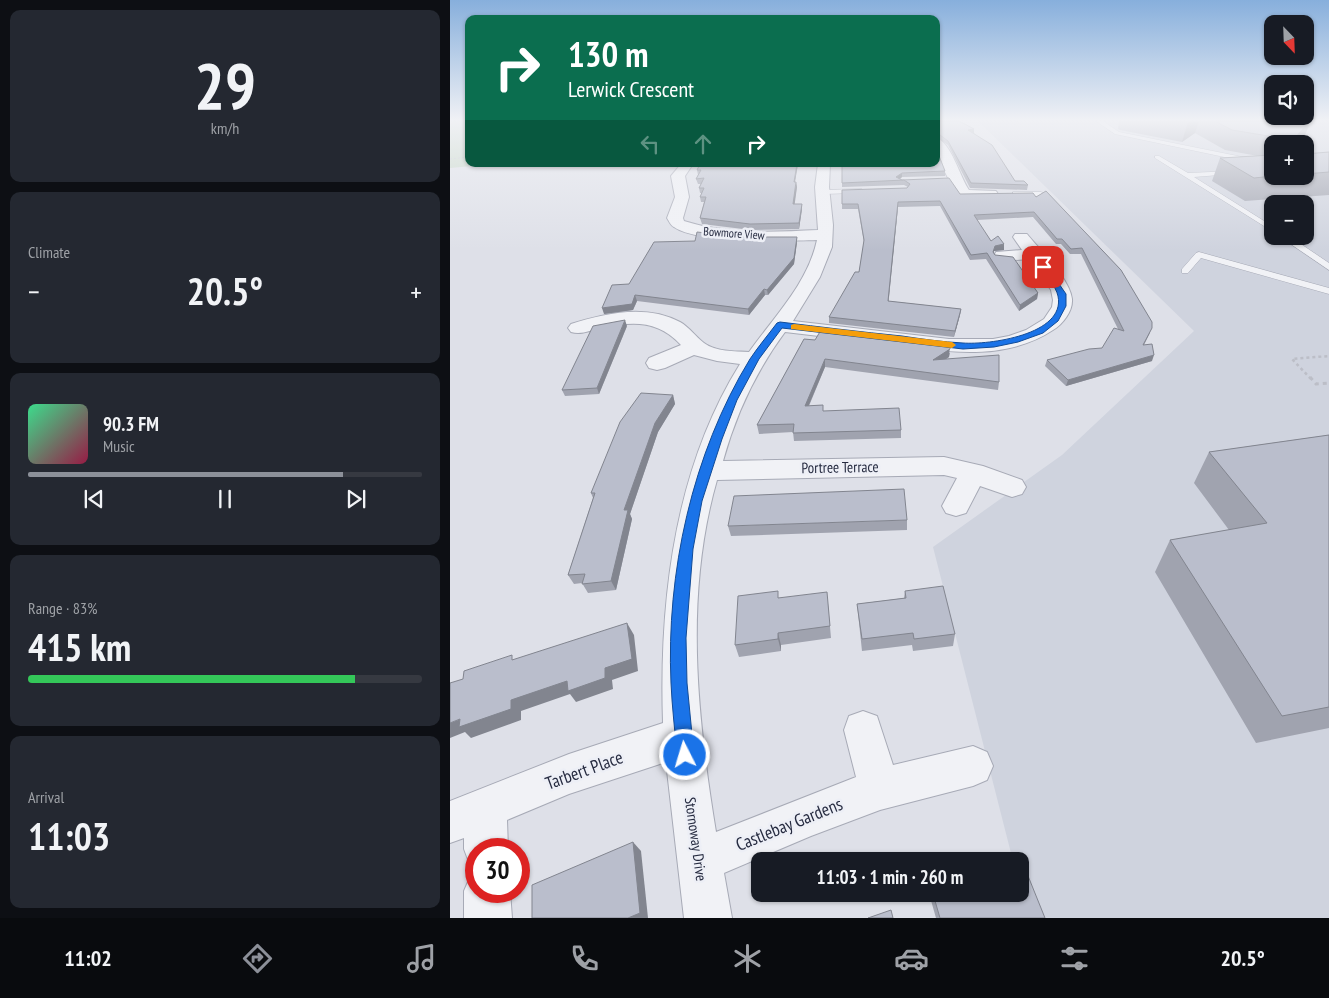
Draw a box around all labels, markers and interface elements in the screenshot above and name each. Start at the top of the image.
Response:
north arrow [1264,15,1314,65]
map controls [1264,15,1314,245]
text: 130 m [568,31,649,77]
icon: right [485,35,550,100]
text: 29 [194,43,256,127]
text: Lerwick Crescent [568,75,694,103]
button: sound [1264,75,1314,125]
text: km/h [211,118,239,138]
icon: left [636,130,664,158]
icon: ahead [689,130,717,158]
icon: right [742,130,770,158]
button: + [1264,135,1314,185]
button: − [1264,195,1314,245]
street label: Bowmore View [703,223,766,243]
text: Climate [28,242,70,262]
pin [1022,246,1064,288]
icon: arrive [1029,253,1057,281]
text: 20.5° [187,266,263,315]
text: − [28,273,40,310]
text: + [410,273,422,310]
text: 90.3 FM [103,412,159,436]
text: Music [103,436,135,456]
street label: Portree Terrace [801,457,879,477]
icon: previous [80,485,108,513]
icon: pause [211,485,239,513]
icon: next [342,485,370,513]
text: Range · 83% [28,598,97,618]
text: 415 km [28,622,131,671]
position arrow [658,728,710,780]
street label: Tarbert Place [542,745,626,795]
text: Arrival [28,787,64,807]
street label: Castlebay Gardens [732,792,846,856]
street label: Stornoway Drive [681,796,711,882]
text: 11:03 [28,811,110,860]
speed limit sign: 30 [465,838,530,903]
text: 11:03 · 1 min · 260 m [817,865,963,889]
icon: directions [240,941,275,976]
icon: music [404,941,439,976]
icon: phone [567,941,602,976]
icon: climate [730,941,765,976]
icon: car [894,941,929,976]
icon: filters [1057,941,1092,976]
text: 11:02 [64,944,112,972]
text: 20.5° [1221,944,1265,972]

